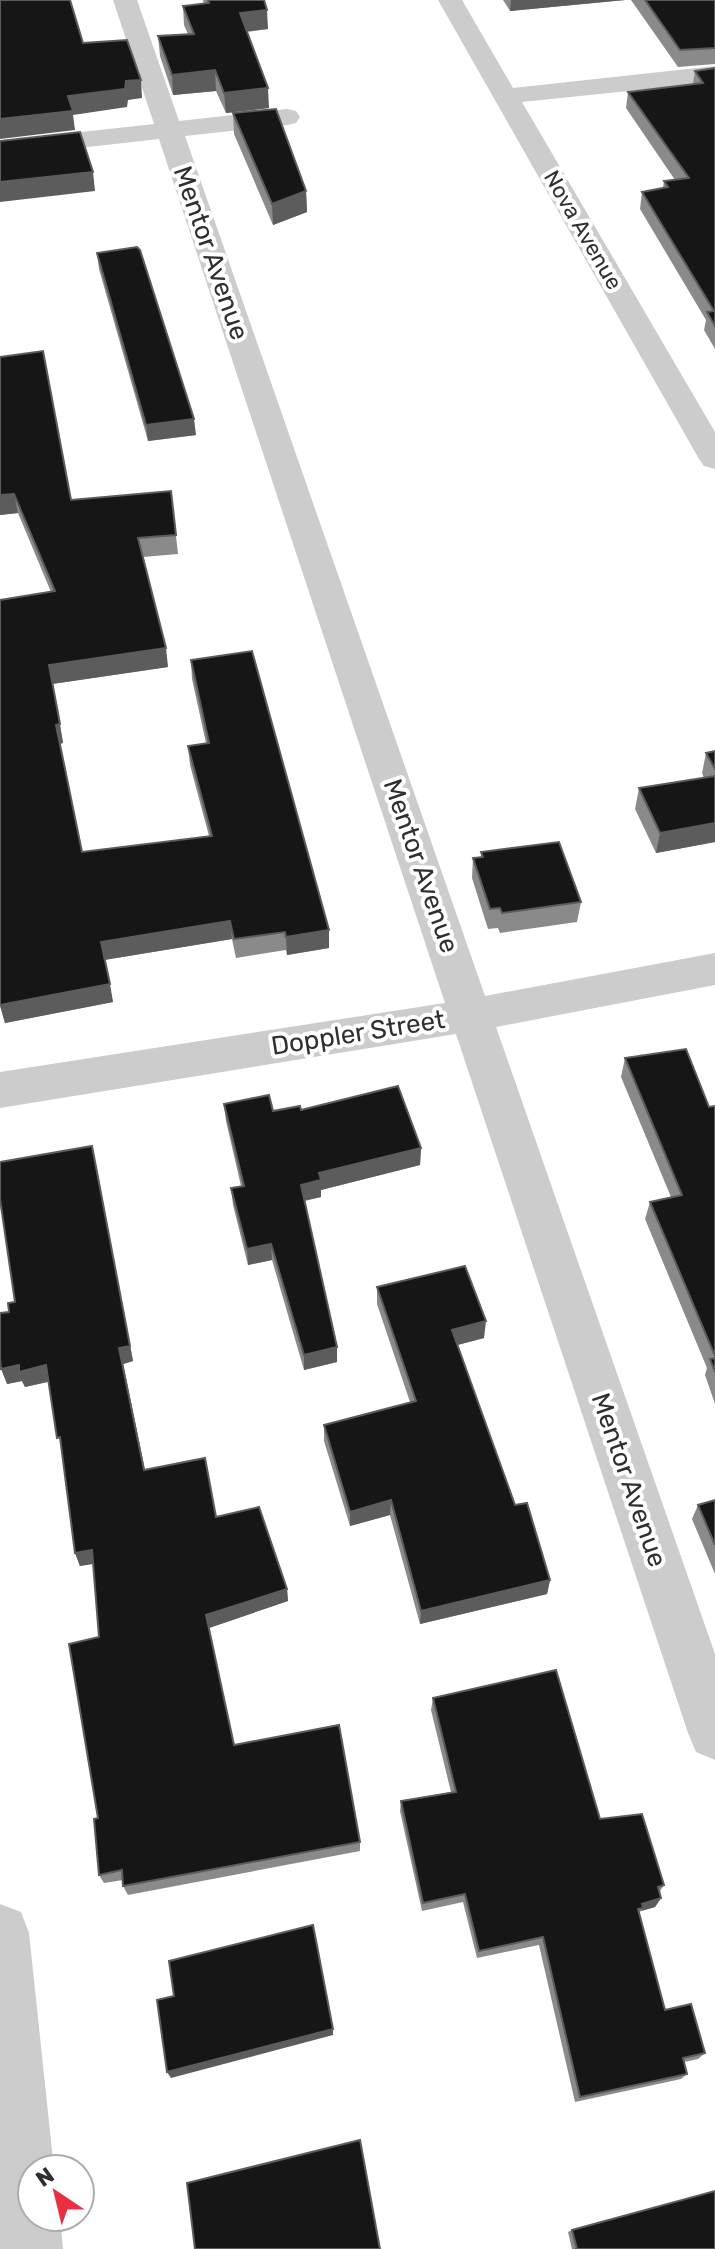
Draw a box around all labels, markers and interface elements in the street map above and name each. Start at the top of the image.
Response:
street label: Mentor Avenue [167,162,255,344]
street label: Nova Avenue [538,166,628,294]
street label: Mentor Avenue [377,775,465,957]
street label: Doppler Street [269,1004,447,1062]
street label: Mentor Avenue [585,1389,673,1571]
north arrow [16,2153,96,2233]
text: N [31,2161,59,2193]

